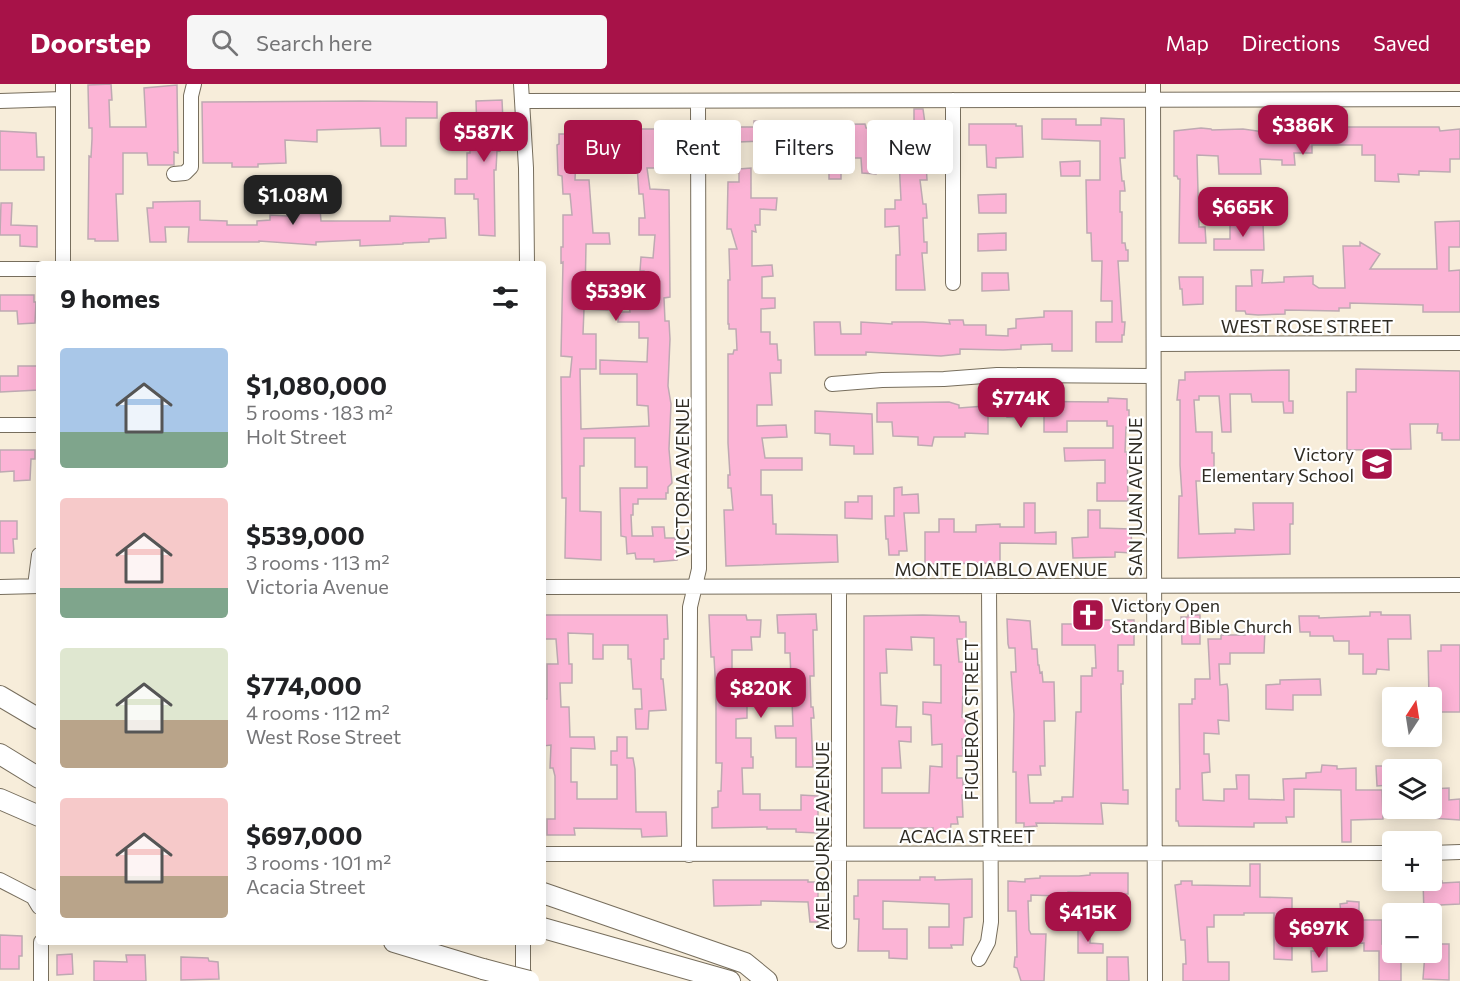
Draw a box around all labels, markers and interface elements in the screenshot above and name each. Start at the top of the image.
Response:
search box [187,15,607,69]
text: Doorstep [30,25,151,59]
icon: search [208,26,241,59]
text: Search here [256,29,372,56]
text: Map [1166,30,1209,55]
text: Directions [1242,30,1340,55]
text: Saved [1373,30,1430,55]
pin: $386K [1261,105,1345,156]
pin: $587K [442,112,526,163]
text: $386K [1272,112,1334,136]
text: $587K [454,119,514,143]
chip: Buy [564,120,642,174]
chip: Rent [654,120,741,174]
chip: Filters [753,120,855,174]
chip: New [867,120,953,174]
pin: $1.08M [244,175,342,226]
text: $1.08M [258,182,328,206]
pin: $665K [1201,187,1285,238]
text: $665K [1212,194,1274,218]
pin: $539K [574,271,658,322]
text: $539K [585,278,647,302]
icon: filters [489,281,522,314]
text: 9 homes [60,282,160,313]
street label: WEST ROSE STREET [1221,315,1393,337]
text: $1,080,000 [246,369,387,400]
icon: home [108,372,180,444]
pin: $774K [979,378,1063,429]
text: $774K [992,385,1050,409]
street label: VICTORIA AVENUE [671,398,693,558]
text: 5 rooms · 183 m² [246,400,393,424]
street label: SAN JUAN AVENUE [1124,418,1146,576]
text: Holt Street [246,424,347,448]
place label: Victory Elementary School [1201,443,1354,486]
school or university icon: Victory Elementary School [1359,446,1395,482]
text: $539,000 [246,519,365,550]
icon: home [108,522,180,594]
text: 3 rooms · 113 m² [246,550,390,574]
street label: MONTE DIABLO AVENUE [895,558,1107,580]
text: Victoria Avenue [246,574,389,598]
place label: Victory Open Standard Bible Church [1111,594,1292,637]
church icon: Victory Open Standard Bible Church [1070,597,1106,633]
street label: FIGUEROA STREET [960,639,982,801]
pin: $820K [719,668,803,719]
text: $774,000 [246,669,362,700]
icon: home [108,672,180,744]
text: $820K [730,675,792,699]
north arrow [1382,687,1442,747]
map controls [1382,687,1442,963]
text: 4 rooms · 112 m² [246,700,390,724]
text: West Rose Street [246,724,401,748]
street label: MELBOURNE AVENUE [811,741,833,931]
button: layers [1382,759,1442,819]
text: $697,000 [246,819,363,850]
icon: home [108,822,180,894]
street label: ACACIA STREET [899,825,1035,847]
button: + [1382,831,1442,891]
text: 3 rooms · 101 m² [246,850,391,874]
text: Acacia Street [246,874,366,898]
pin: $415K [1046,892,1130,943]
text: $415K [1059,899,1117,923]
button: − [1382,903,1442,963]
pin: $697K [1277,908,1361,959]
text: $697K [1289,915,1349,939]

